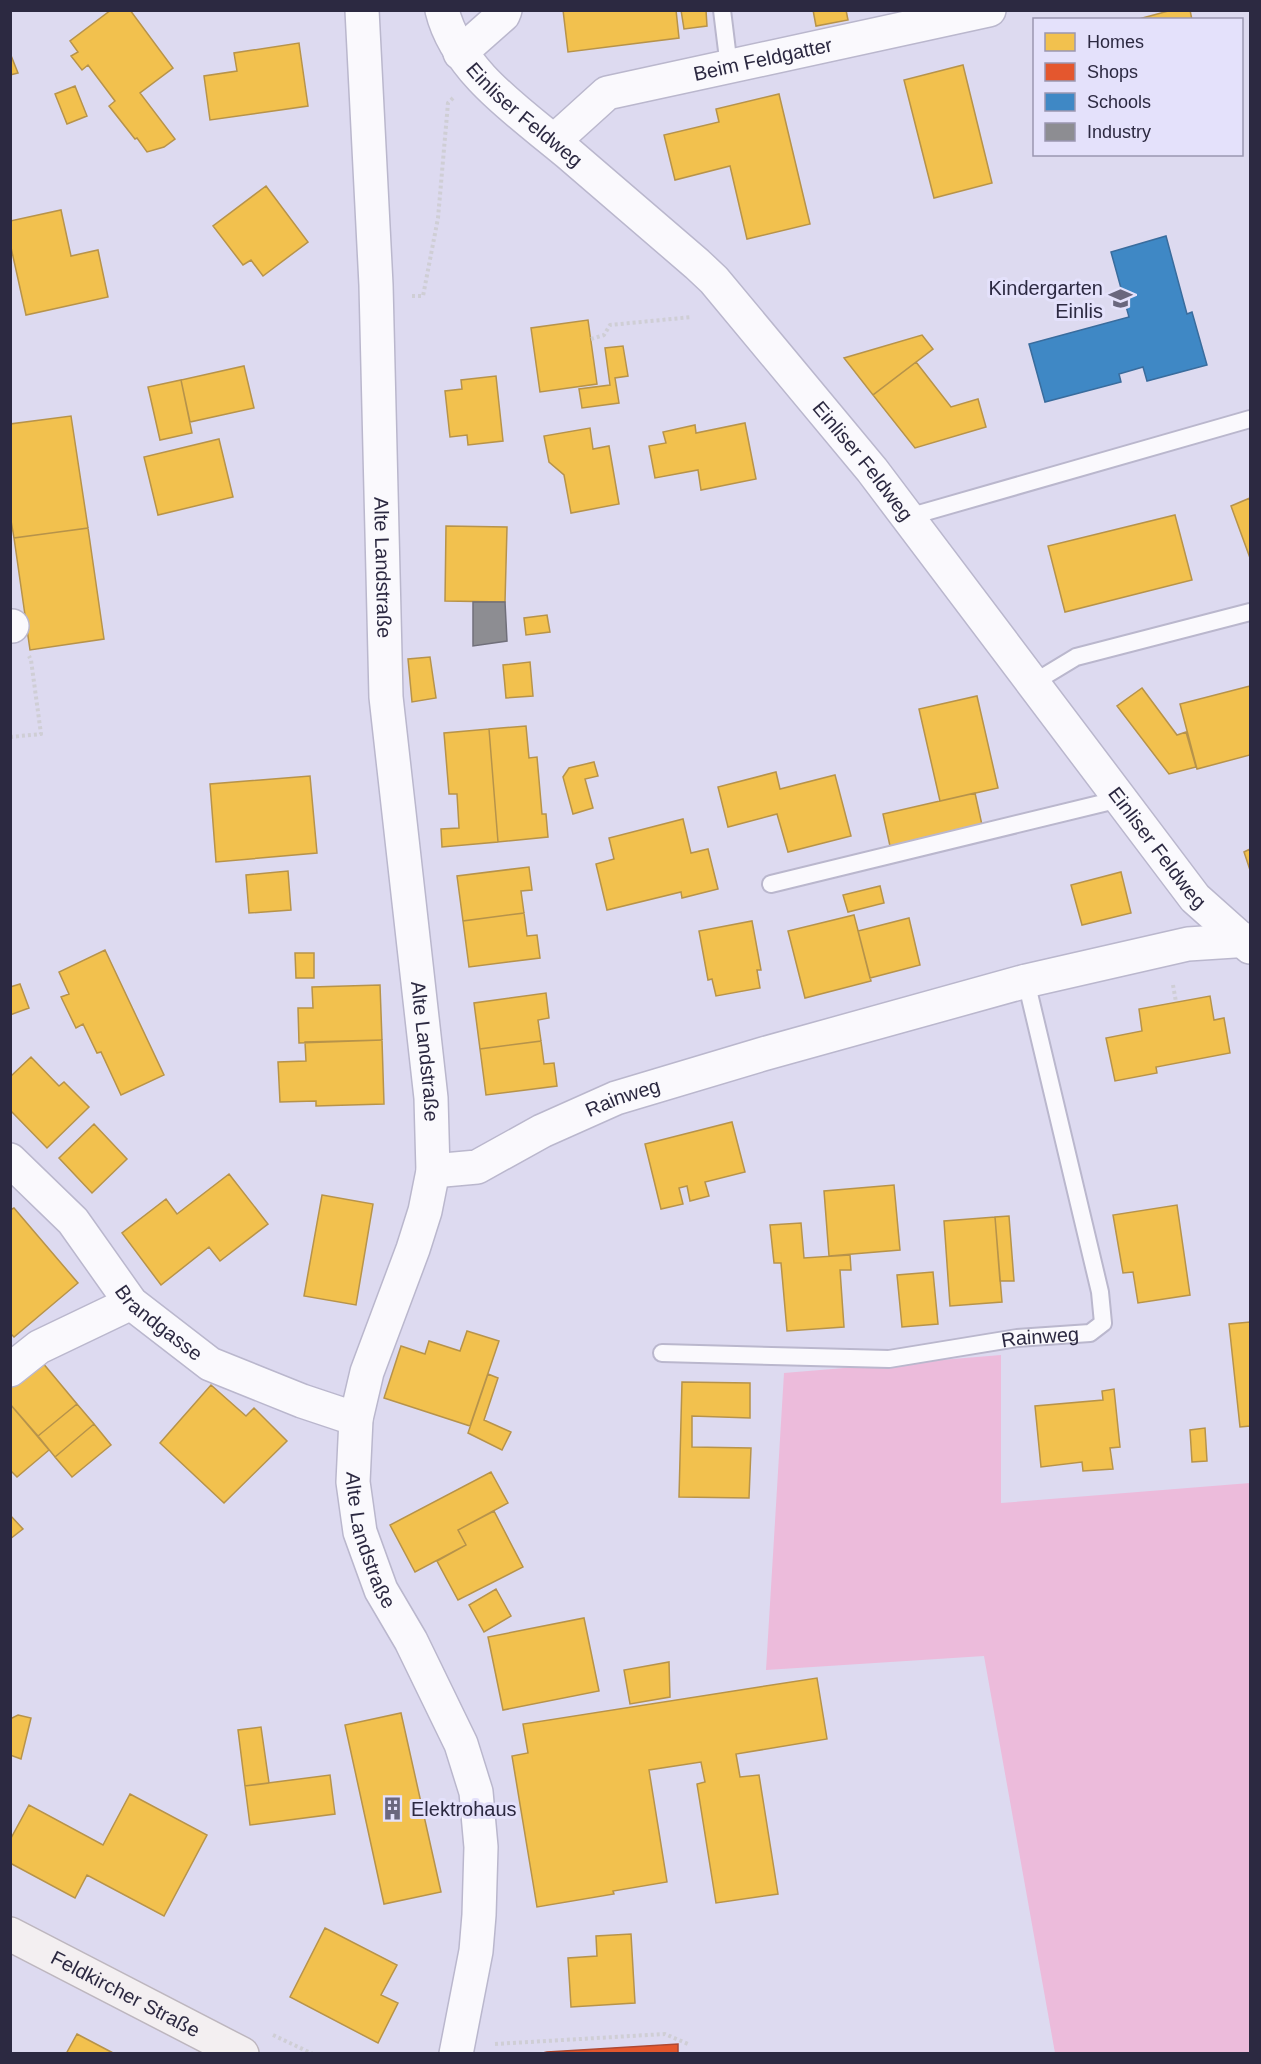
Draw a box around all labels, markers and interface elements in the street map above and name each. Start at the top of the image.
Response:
legend [1033,18,1243,156]
text: Homes [1087,32,1144,52]
street label: Beim Feldgatter [692,33,835,85]
street label: Einliser Feldweg [462,58,587,171]
text: Shops [1087,62,1138,82]
text: Schools [1087,92,1151,112]
text: Industry [1087,122,1151,142]
place label: Kindergarten Einlis [988,277,1103,322]
school or university icon: Kindergarten Einlis [1108,286,1134,312]
street label: Einliser Feldweg [808,397,917,525]
street label: Alte Landstraße [370,497,396,638]
street label: Einliser Feldweg [1104,783,1210,913]
street label: Alte Landstraße [407,980,443,1122]
street label: Rainweg [582,1074,663,1121]
street label: Brandgasse [111,1281,207,1365]
street label: Rainweg [1000,1323,1080,1351]
street label: Alte Landstraße [342,1472,400,1612]
building icon: Elektrohaus [380,1796,406,1822]
place label: Elektrohaus [411,1798,517,1820]
street label: Feldkircher Straße [47,1946,204,2041]

